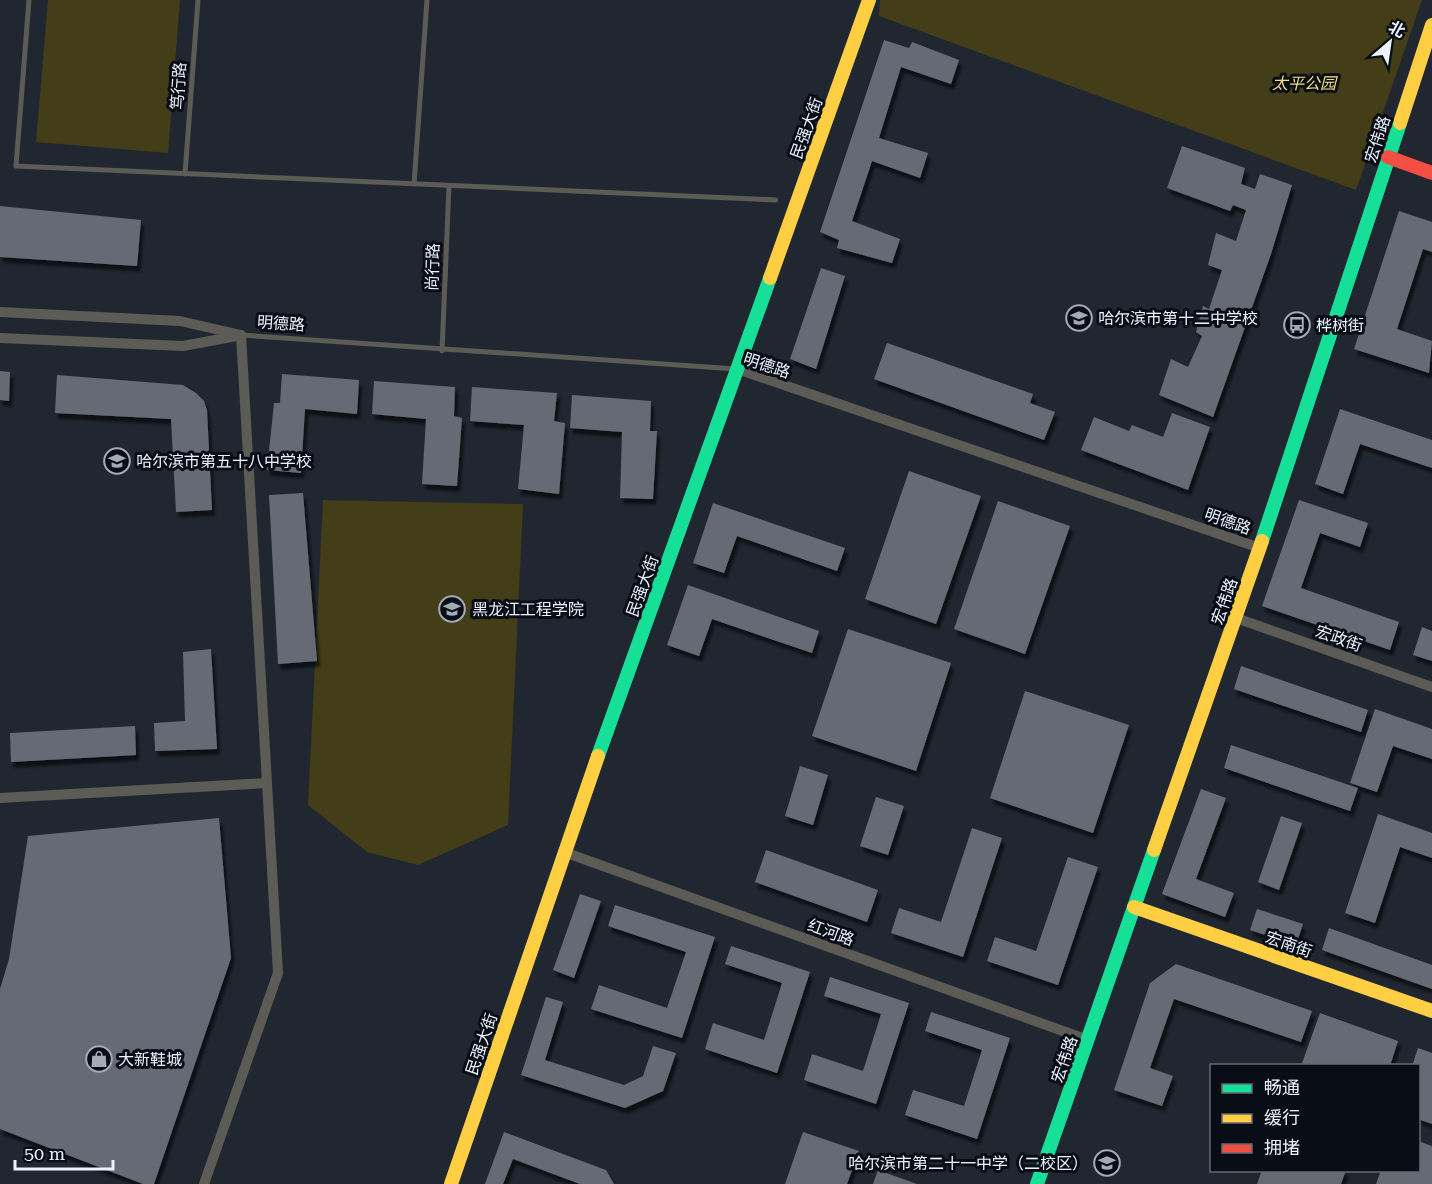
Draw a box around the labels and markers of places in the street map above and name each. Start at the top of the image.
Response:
school or university icon: 哈尔滨市第十二中学校 [1064,303,1094,333]
place label: 哈尔滨市第十二中学校 [1098,309,1258,328]
bus stop icon: 桦树街 [1282,310,1312,340]
place label: 桦树街 [1316,316,1364,335]
school or university icon: 哈尔滨市第五十八中学校 [102,446,132,476]
place label: 哈尔滨市第五十八中学校 [136,452,312,471]
school or university icon: 黑龙江工程学院 [437,594,467,624]
place label: 黑龙江工程学院 [472,600,584,619]
shop icon: 大新鞋城 [84,1044,114,1074]
place label: 大新鞋城 [118,1050,182,1069]
school or university icon: 哈尔滨市第二十一中学（二校区） [1092,1148,1122,1178]
place label: 哈尔滨市第二十一中学（二校区） [848,1154,1088,1173]

